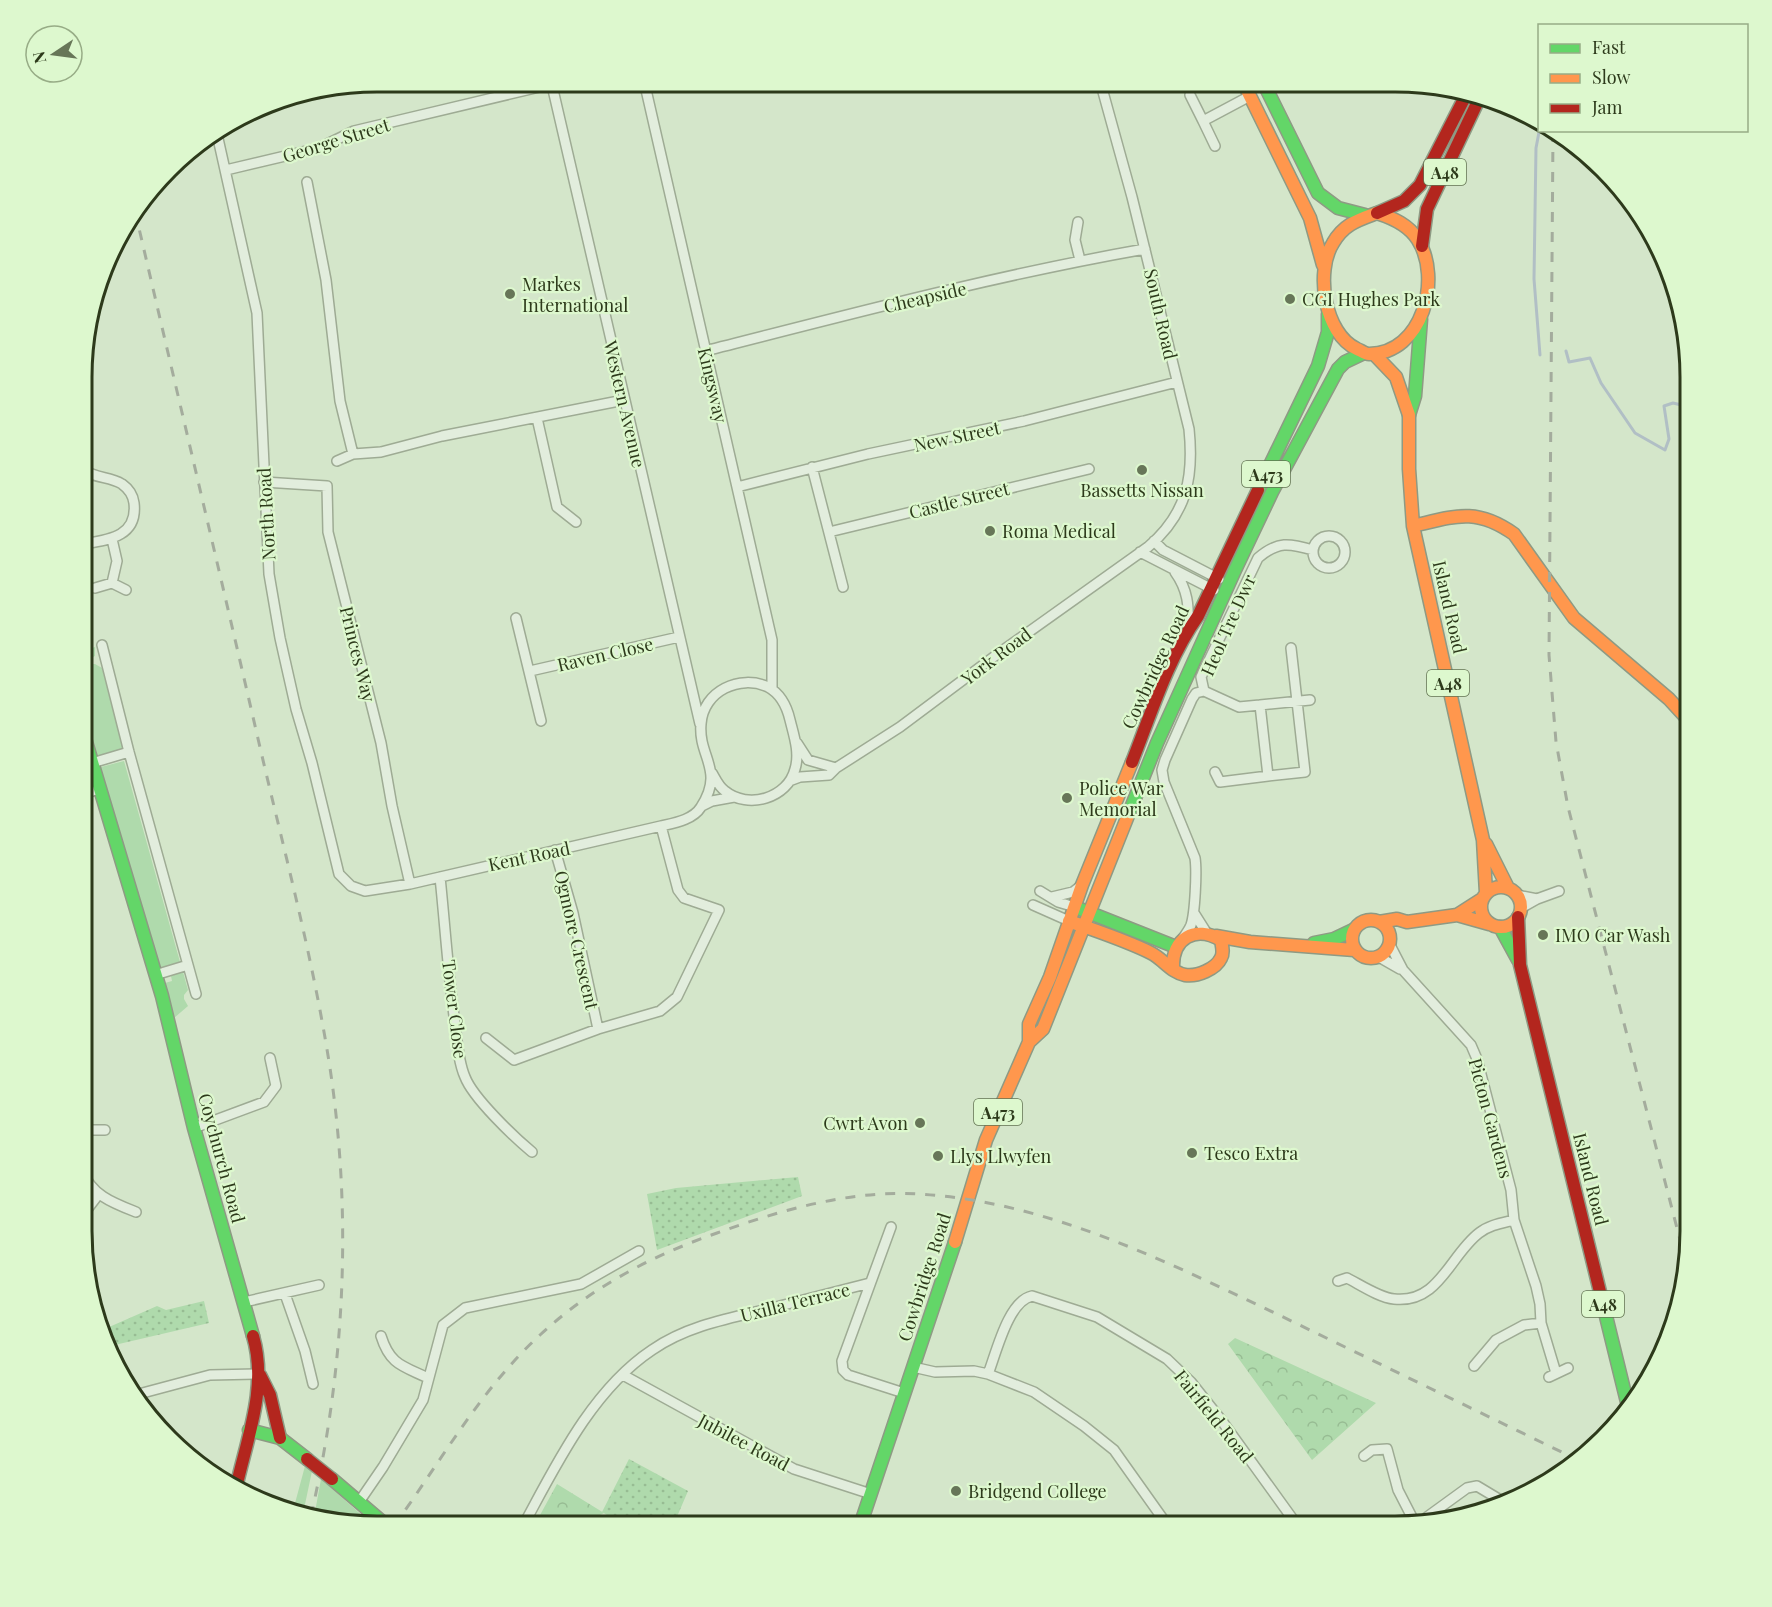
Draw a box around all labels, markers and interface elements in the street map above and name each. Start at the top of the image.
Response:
north arrow [24,24,84,84]
legend [1538,24,1748,132]
text: Fast [1592,35,1626,59]
text: N [27,49,50,65]
text: Slow [1592,65,1630,89]
text: Jam [1591,95,1622,119]
street label: George Street [279,112,393,168]
road number: A48 [1424,159,1466,185]
street label: South Road [1139,266,1183,362]
place label: Markes International [522,272,628,317]
street label: Cheapside [881,276,969,318]
marker: Markes International [503,287,517,301]
place label: CGI Hughes Park [1302,287,1440,311]
marker: CGI Hughes Park [1283,292,1297,306]
street label: Western Avenue [598,337,651,470]
street label: Kingsway [693,345,733,425]
street label: New Street [912,415,1003,457]
road number: A473 [1242,461,1290,487]
marker: Bassetts Nissan [1135,463,1149,477]
street label: North Road [252,467,280,561]
street label: Castle Street [906,476,1012,524]
place label: Bassetts Nissan [1080,478,1204,502]
place label: Roma Medical [1002,519,1116,543]
marker: Roma Medical [983,524,997,538]
street label: Island Road [1428,558,1472,656]
street label: Heol Tre Dwr [1195,571,1261,679]
street label: Cowbridge Road [1116,601,1194,733]
street label: Princes Way [335,604,381,704]
street label: York Road [955,621,1036,691]
street label: Raven Close [555,631,655,677]
road number: A48 [1427,670,1469,696]
place label: Police War Memorial [1079,776,1164,821]
marker: Police War Memorial [1060,791,1074,805]
street label: Kent Road [486,836,573,876]
street label: Ogmore Crescent [549,868,605,1012]
place label: IMO Car Wash [1555,923,1671,947]
marker: IMO Car Wash [1536,928,1550,942]
street label: Tower Close [437,958,473,1060]
street label: Picton Gardens [1463,1055,1519,1181]
street label: Coychurch Road [193,1091,251,1226]
road number: A473 [974,1099,1022,1125]
place label: Cwrt Avon [823,1111,908,1135]
marker: Cwrt Avon [913,1116,927,1130]
street label: Island Road [1568,1130,1614,1228]
place label: Tesco Extra [1204,1141,1298,1165]
place label: Llys Llwyfen [950,1144,1052,1168]
marker: Tesco Extra [1185,1146,1199,1160]
marker: Llys Llwyfen [931,1149,945,1163]
street label: Cowbridge Road [892,1209,956,1344]
street label: Uxilla Terrace [738,1277,852,1327]
road number: A48 [1582,1291,1624,1317]
street label: Fairfield Road [1169,1364,1259,1468]
street label: Jubilee Road [693,1407,794,1476]
place label: Bridgend College [968,1479,1107,1503]
marker: Bridgend College [949,1484,963,1498]

